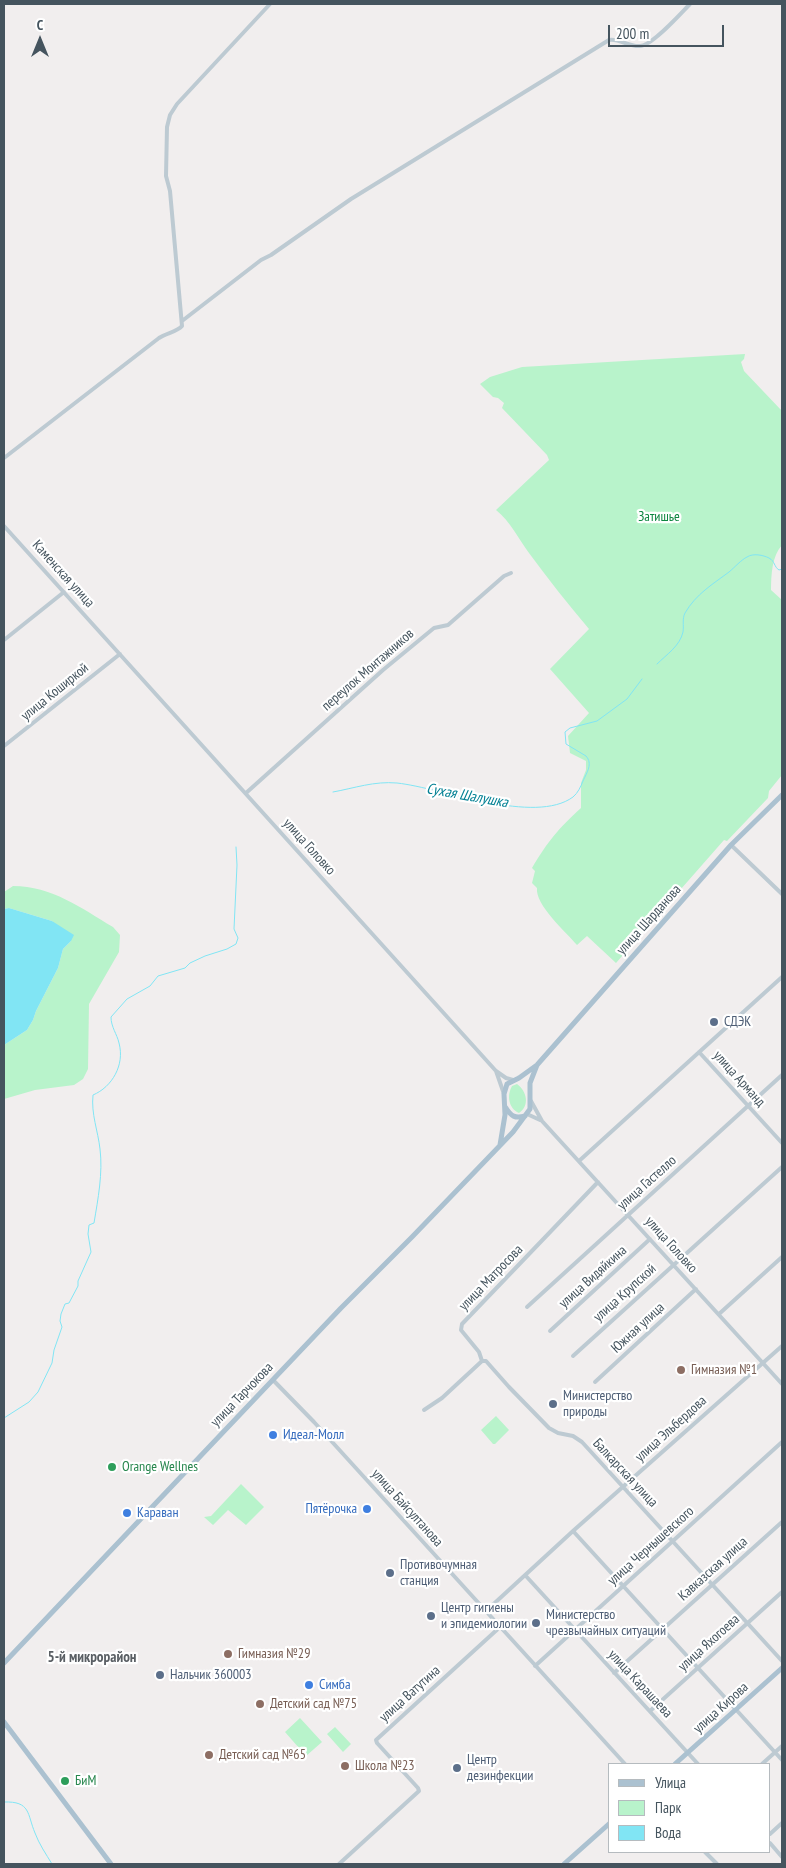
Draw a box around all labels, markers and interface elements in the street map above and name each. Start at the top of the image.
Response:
north arrow [15,15,65,65]
scale bar [611,15,727,47]
text: С [37,16,43,34]
text: 200 m [616,24,649,43]
park label: Затишье [638,509,680,525]
street label: Каменская улица [28,537,98,611]
street label: переулок Монтажников [319,625,417,715]
street label: улица Коширкой [18,660,92,724]
water label: Сухая Шалушка [425,780,509,812]
street label: улица Головко [279,815,339,879]
street label: улица Шарданова [613,882,685,958]
place label: СДЭК [724,1014,751,1030]
marker: СДЭК [708,1016,720,1028]
street label: улица Арманд [709,1048,769,1110]
street label: улица Гастелло [614,1152,680,1214]
street label: улица Головко [641,1213,701,1277]
street label: улица Матросова [455,1242,527,1314]
street label: улица Видяйкина [556,1242,630,1312]
street label: улица Крупской [590,1261,660,1325]
street label: Южная улица [608,1299,668,1357]
street label: улица Тарчокова [207,1359,277,1431]
place label: Гимназия №1 [691,1362,757,1378]
marker: Гимназия №1 [675,1364,687,1376]
place label: Министерство природы [563,1388,632,1420]
street label: улица Эльбердова [632,1393,710,1465]
marker: Министерство природы [547,1398,559,1410]
place label: Идеал-Молл [283,1427,344,1443]
marker: Идеал-Молл [267,1429,279,1441]
street label: Балкарская улица [589,1435,661,1511]
place label: Orange Wellnes [122,1459,198,1475]
marker: Orange Wellnes [106,1461,118,1473]
street label: улица Байсултанова [368,1466,446,1550]
place label: Пятёрочка [305,1501,357,1517]
marker: Пятёрочка [361,1503,373,1515]
street label: улица Чернышевского [604,1503,698,1589]
place label: Караван [137,1505,179,1521]
marker: Караван [121,1507,133,1519]
street label: Кавказская улица [675,1534,751,1604]
place label: Противочумная станция [400,1557,477,1590]
marker: Противочумная станция [384,1567,396,1579]
place label: Центр гигиены и эпидемиологии [441,1600,527,1632]
place label: Министерство чрезвычайных ситуаций [546,1607,666,1640]
marker: Центр гигиены и эпидемиологии [425,1610,437,1622]
street label: улица Яхогоева [675,1611,743,1675]
marker: Министерство чрезвычайных ситуаций [530,1617,542,1629]
place label: Гимназия №29 [238,1646,310,1662]
street label: улица Карашаева [604,1647,676,1721]
marker: Гимназия №29 [222,1648,234,1660]
district label: 5-й микрорайон [47,1649,137,1667]
street label: улица Ватутина [376,1662,444,1726]
place label: Нальчик 360003 [170,1667,252,1683]
marker: Нальчик 360003 [154,1669,166,1681]
place label: Симба [319,1677,351,1693]
marker: Симба [303,1679,315,1691]
street label: улица Кирова [690,1679,752,1737]
place label: Детский сад №75 [270,1696,357,1712]
marker: Детский сад №75 [254,1698,266,1710]
place label: Детский сад №65 [219,1747,306,1763]
marker: Детский сад №65 [203,1749,215,1761]
place label: Центр дезинфекции [467,1752,533,1784]
place label: Школа №23 [355,1758,415,1774]
marker: Школа №23 [339,1760,351,1772]
marker: Центр дезинфекции [451,1762,463,1774]
legend [608,1763,771,1853]
place label: БиМ [75,1773,96,1789]
text: Улица [655,1773,686,1792]
marker: БиМ [59,1775,71,1787]
text: Парк [655,1798,681,1817]
text: Вода [655,1823,681,1842]

